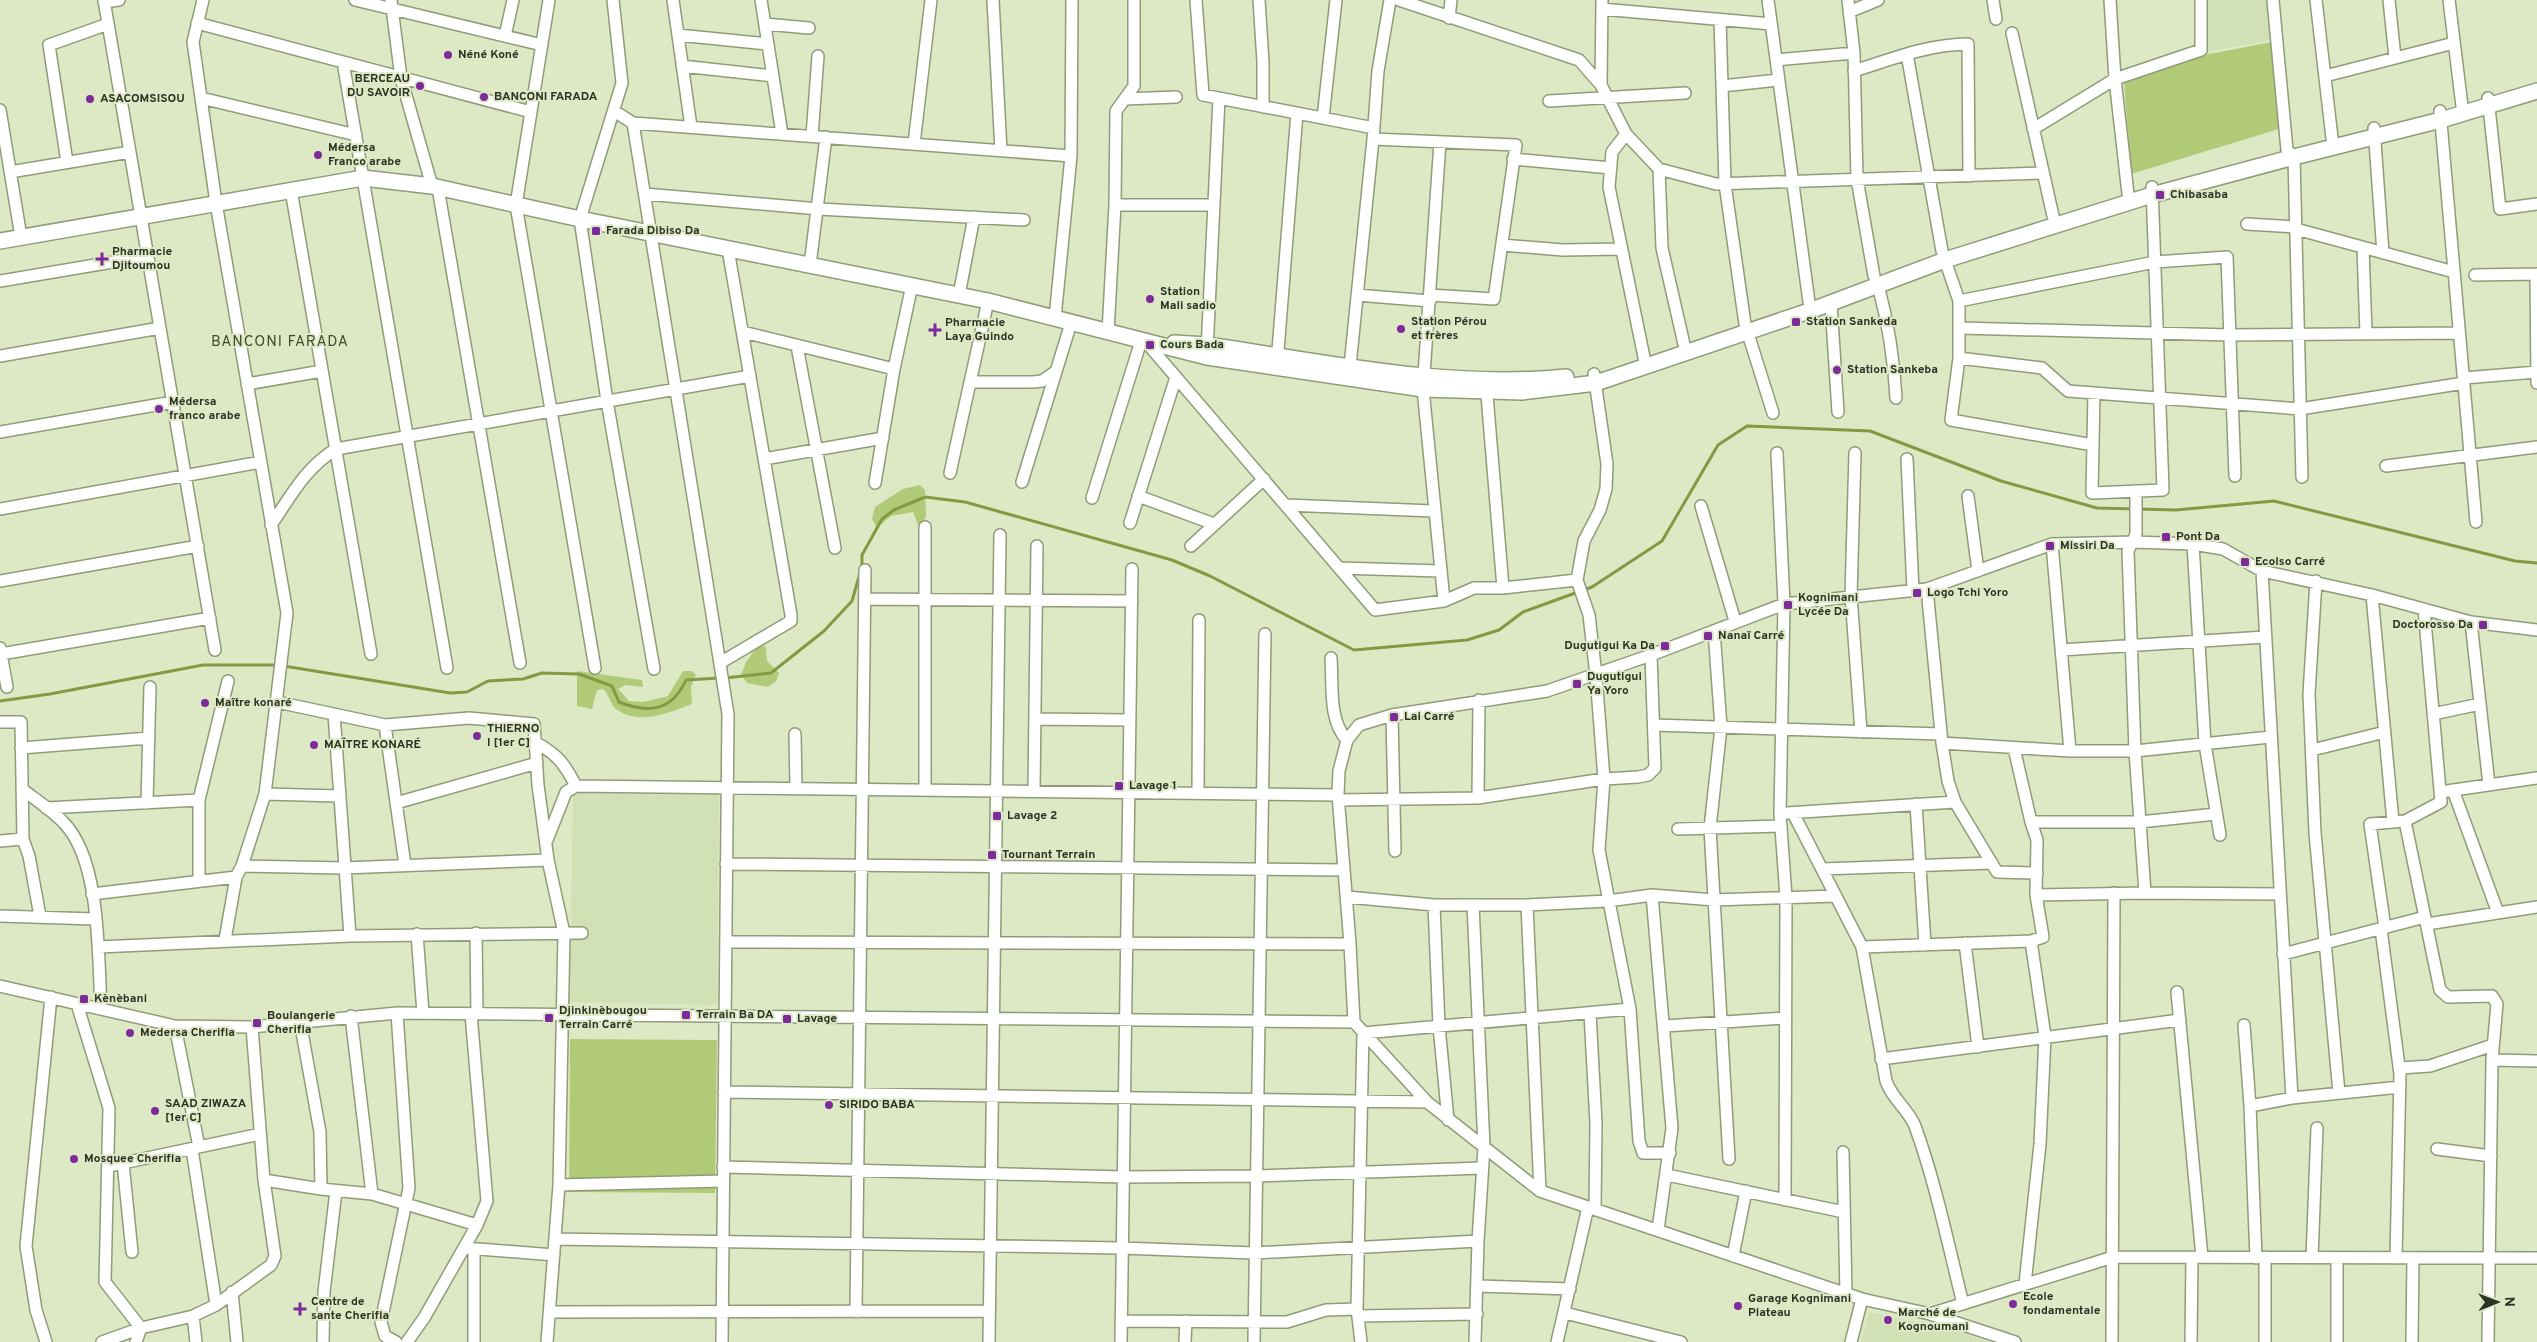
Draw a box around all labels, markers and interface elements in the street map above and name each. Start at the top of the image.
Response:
place label: Néné Koné [458,47,519,63]
marker: Néné Koné [442,49,454,61]
place label: BERCEAU DU SAVOIR [347,71,410,101]
marker: BERCEAU DU SAVOIR [414,80,426,92]
place label: BANCONI FARADA [494,89,598,105]
place label: ASACOMSISOU [100,91,185,107]
marker: BANCONI FARADA [478,91,490,103]
marker: ASACOMSISOU [84,93,96,105]
place label: Médersa Franco arabe [328,140,401,170]
marker: Médersa Franco arabe [312,149,324,161]
place label: Chibasaba [2170,187,2228,203]
marker: Chibasaba [2154,189,2166,201]
place label: Farada Dibiso Da [606,223,700,239]
marker: Farada Dibiso Da [590,225,602,237]
place label: Pharmacie Djitoumou [112,244,173,274]
marker: Pharmacie Djitoumou [96,253,108,265]
place label: Station Mali sadio [1160,284,1216,314]
marker: Station Mali sadio [1144,293,1156,305]
place label: Station Pérou et frères [1411,314,1487,344]
place label: Station Sankeda [1806,314,1897,330]
place label: Pharmacie Laya Guindo [945,315,1014,345]
marker: Station Sankeda [1790,316,1802,328]
marker: Station Pérou et frères [1395,323,1407,335]
marker: Pharmacie Laya Guindo [929,324,941,336]
district label: BANCONI FARADA [211,333,349,352]
place label: Cours Bada [1160,337,1224,353]
marker: Cours Bada [1144,339,1156,351]
place label: Station Sankeba [1847,362,1938,378]
marker: Station Sankeba [1831,364,1843,376]
place label: Médersa franco arabe [169,394,241,424]
marker: Médersa franco arabe [153,403,165,415]
place label: Pont Da [2176,529,2220,545]
marker: Pont Da [2160,531,2172,543]
place label: Missiri Da [2060,538,2115,554]
marker: Missiri Da [2044,540,2056,552]
place label: Ecolso Carré [2255,554,2325,570]
marker: Ecolso Carré [2239,556,2251,568]
place label: Logo Tchi Yoro [1927,585,2008,601]
marker: Logo Tchi Yoro [1911,587,1923,599]
place label: Kognimani Lycée Da [1798,590,1858,620]
marker: Kognimani Lycée Da [1782,599,1794,611]
place label: Doctorosso Da [2392,617,2473,633]
marker: Doctorosso Da [2477,619,2489,631]
place label: Nanaï Carré [1718,628,1785,644]
marker: Nanaï Carré [1702,630,1714,642]
place label: Dugutigui Ka Da [1564,638,1655,654]
marker: Dugutigui Ka Da [1659,640,1671,652]
place label: Dugutigui Ya Yoro [1587,669,1642,699]
marker: Dugutigui Ya Yoro [1571,678,1583,690]
place label: Maître konaré [215,695,292,711]
marker: Maître konaré [199,697,211,709]
place label: Lai Carré [1404,709,1455,725]
marker: Lai Carré [1388,711,1400,723]
place label: THIERNO I [1er C] [487,721,539,751]
marker: THIERNO I [1er C] [471,730,483,742]
place label: MAÎTRE KONARÉ [324,737,421,753]
marker: MAÎTRE KONARÉ [308,739,320,751]
place label: Lavage 1 [1129,778,1177,794]
marker: Lavage 1 [1113,780,1125,792]
place label: Lavage 2 [1007,808,1057,824]
marker: Lavage 2 [991,810,1003,822]
place label: Tournant Terrain [1002,847,1095,863]
marker: Tournant Terrain [986,849,998,861]
place label: Kènèbani [94,991,147,1007]
marker: Kènèbani [78,993,90,1005]
place label: Djinkinèbougou Terrain Carré [559,1003,647,1033]
place label: Terrain Ba DA [696,1007,774,1023]
place label: Boulangerie Cherifla [267,1008,336,1038]
marker: Terrain Ba DA [680,1009,692,1021]
place label: Lavage [797,1011,837,1027]
marker: Djinkinèbougou Terrain Carré [543,1012,555,1024]
marker: Lavage [781,1013,793,1025]
marker: Boulangerie Cherifla [251,1017,263,1029]
place label: Medersa Cherifla [140,1025,235,1041]
marker: Medersa Cherifla [124,1027,136,1039]
place label: SAAD ZIWAZA [1er C] [165,1096,247,1126]
place label: SIRIDO BABA [839,1097,915,1113]
marker: SIRIDO BABA [823,1099,835,1111]
marker: SAAD ZIWAZA [1er C] [149,1105,161,1117]
place label: Mosquee Cherifla [84,1151,181,1167]
marker: Mosquee Cherifla [68,1153,80,1165]
north arrow [2472,1277,2522,1327]
place label: Ecole fondamentale [2023,1289,2101,1319]
place label: Garage Kognimani Plateau [1748,1291,1851,1321]
place label: Centre de sante Cherifla [311,1294,389,1324]
text: N [2500,1297,2517,1307]
marker: Ecole fondamentale [2007,1298,2019,1310]
marker: Garage Kognimani Plateau [1732,1300,1744,1312]
marker: Centre de sante Cherifla [293,1302,307,1316]
place label: Marché de Kognoumani [1898,1305,1969,1335]
marker: Marché de Kognoumani [1882,1314,1894,1326]

